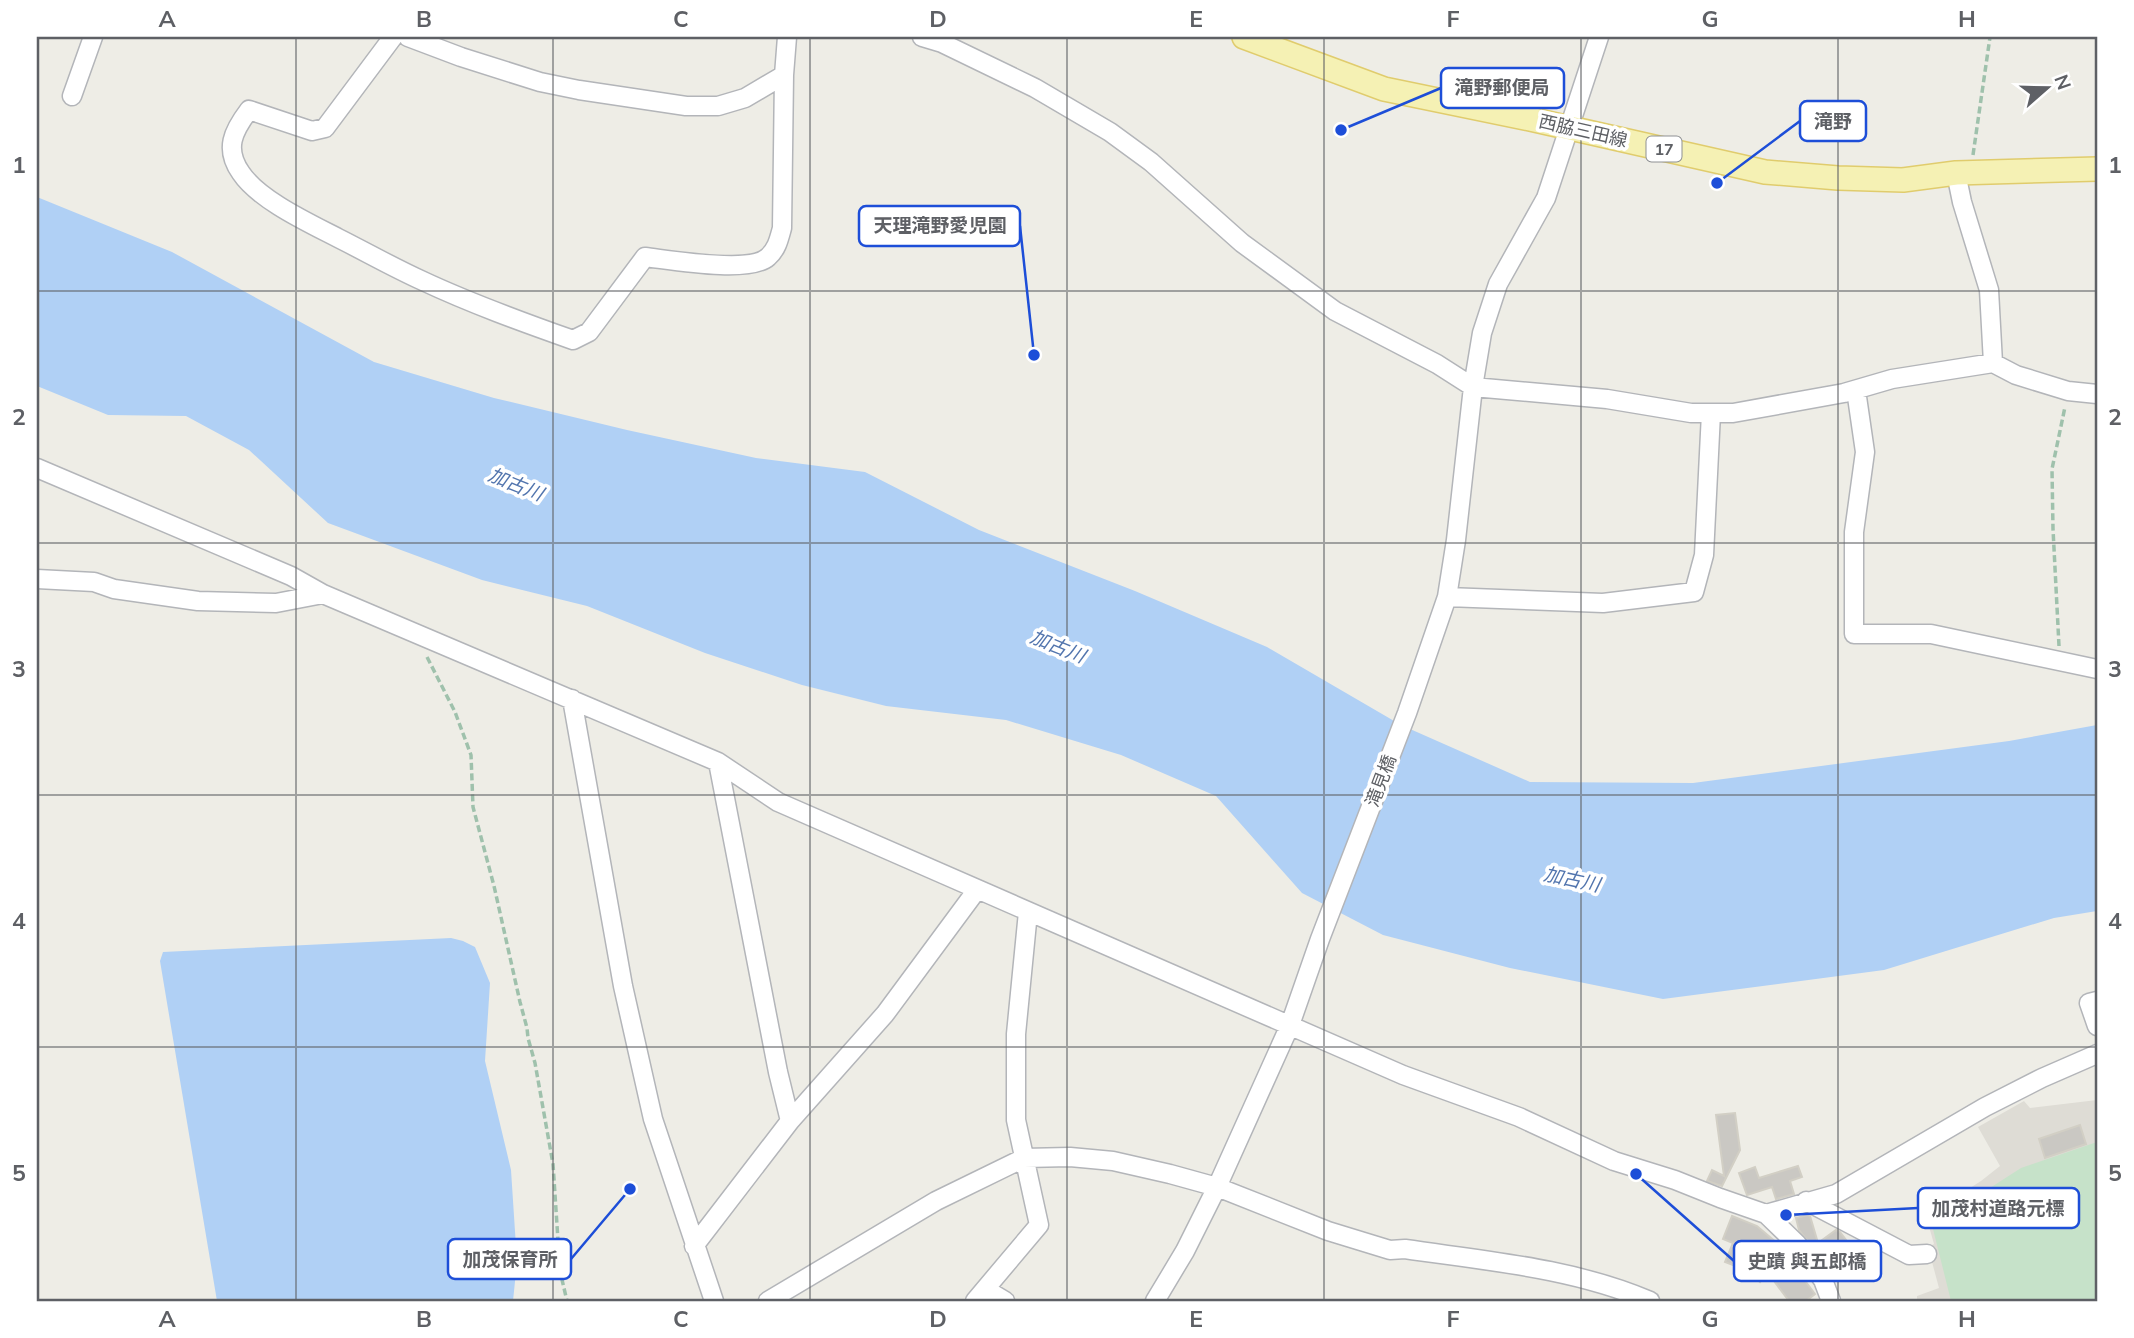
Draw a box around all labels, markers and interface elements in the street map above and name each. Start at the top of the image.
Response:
text: A [158,4,176,33]
text: B [416,4,432,33]
text: C [673,4,689,33]
text: D [929,4,947,33]
text: E [1189,4,1203,33]
text: F [1446,4,1460,33]
text: G [1701,4,1719,33]
text: H [1958,4,1976,33]
north arrow [2011,52,2082,122]
callout: 滝野郵便局 [1441,68,1564,108]
text: N [2049,71,2077,93]
text: 滝野郵便局 [1454,75,1550,99]
callout: 滝野 [1800,101,1866,141]
street label: 西脇三田線 [1537,109,1630,152]
text: 滝野 [1814,109,1852,133]
road number: 17 [1646,136,1682,162]
text: 1 [12,150,26,179]
text: 1 [2108,150,2122,179]
callout: 天理滝野愛児園 [859,206,1020,246]
text: 天理滝野愛児園 [873,213,1007,237]
text: 2 [12,402,26,431]
text: 2 [2108,402,2122,431]
water label: 加古川 [485,462,549,507]
water label: 加古川 [1027,624,1091,669]
text: 3 [12,654,26,683]
text: 3 [2108,654,2122,683]
street label: 滝見橋 [1360,751,1401,810]
water label: 加古川 [1542,861,1604,897]
text: 4 [12,906,26,935]
text: 4 [2108,906,2122,935]
text: 5 [12,1158,26,1187]
text: 5 [2108,1158,2122,1187]
callout: 加茂村道路元標 [1918,1188,2079,1228]
text: 加茂村道路元標 [1931,1196,2065,1220]
callout: 加茂保育所 [448,1239,571,1279]
callout: 史蹟 與五郎橋 [1734,1241,1881,1281]
text: 加茂保育所 [462,1247,558,1271]
text: 史蹟 與五郎橋 [1747,1249,1867,1273]
text: A [158,1304,176,1333]
text: B [416,1304,432,1333]
text: C [673,1304,689,1333]
text: D [929,1304,947,1333]
text: E [1189,1304,1203,1333]
text: F [1446,1304,1460,1333]
text: G [1701,1304,1719,1333]
text: H [1958,1304,1976,1333]

